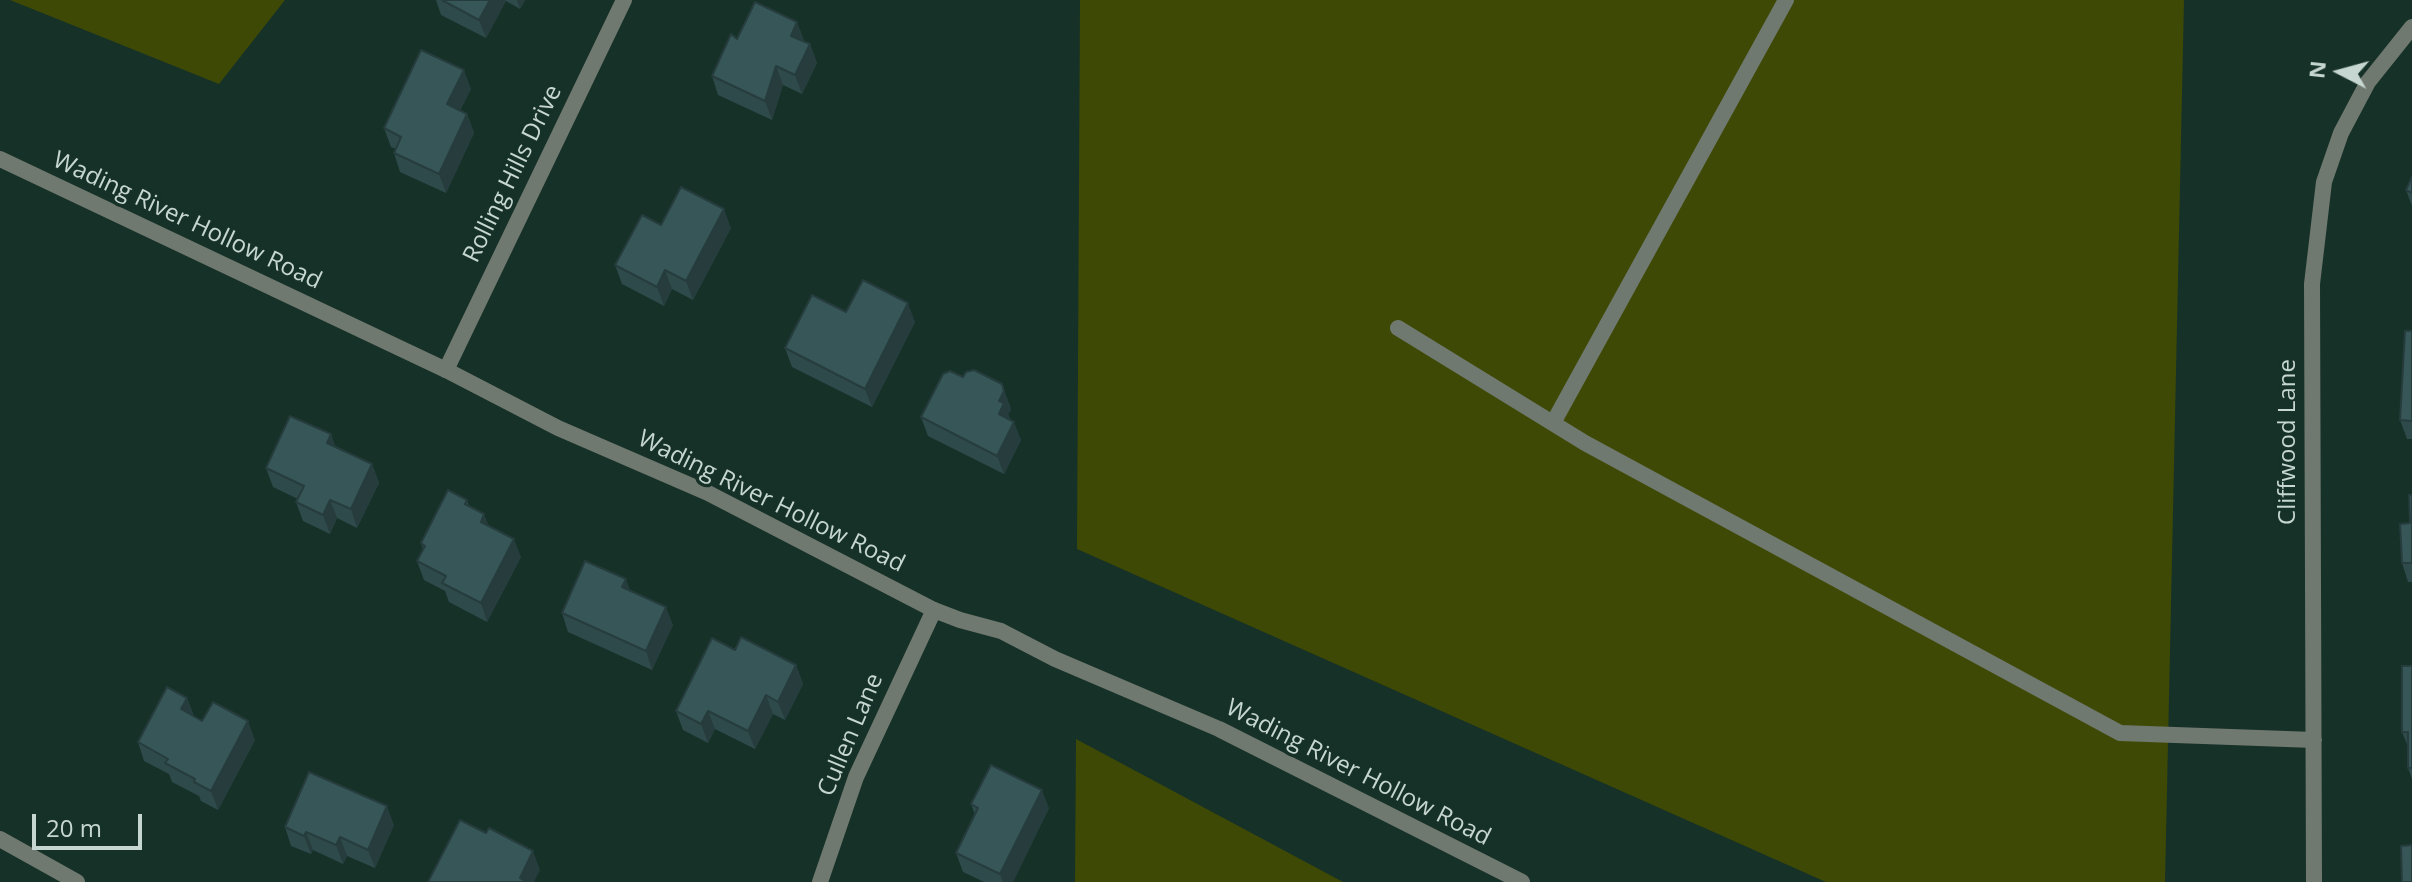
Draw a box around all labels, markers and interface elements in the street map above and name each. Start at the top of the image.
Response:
north arrow [2300,32,2380,112]
text: N [2300,59,2332,80]
street label: Rolling Hills Drive [458,81,568,267]
street label: Wading River Hollow Road [48,146,326,296]
street label: Cliffwood Lane [2274,359,2302,525]
street label: Wading River Hollow Road [633,425,909,579]
street label: Cullen Lane [812,669,890,801]
street label: Wading River Hollow Road [1221,694,1495,852]
scale bar [36,798,146,848]
text: 20 m [46,811,102,844]

